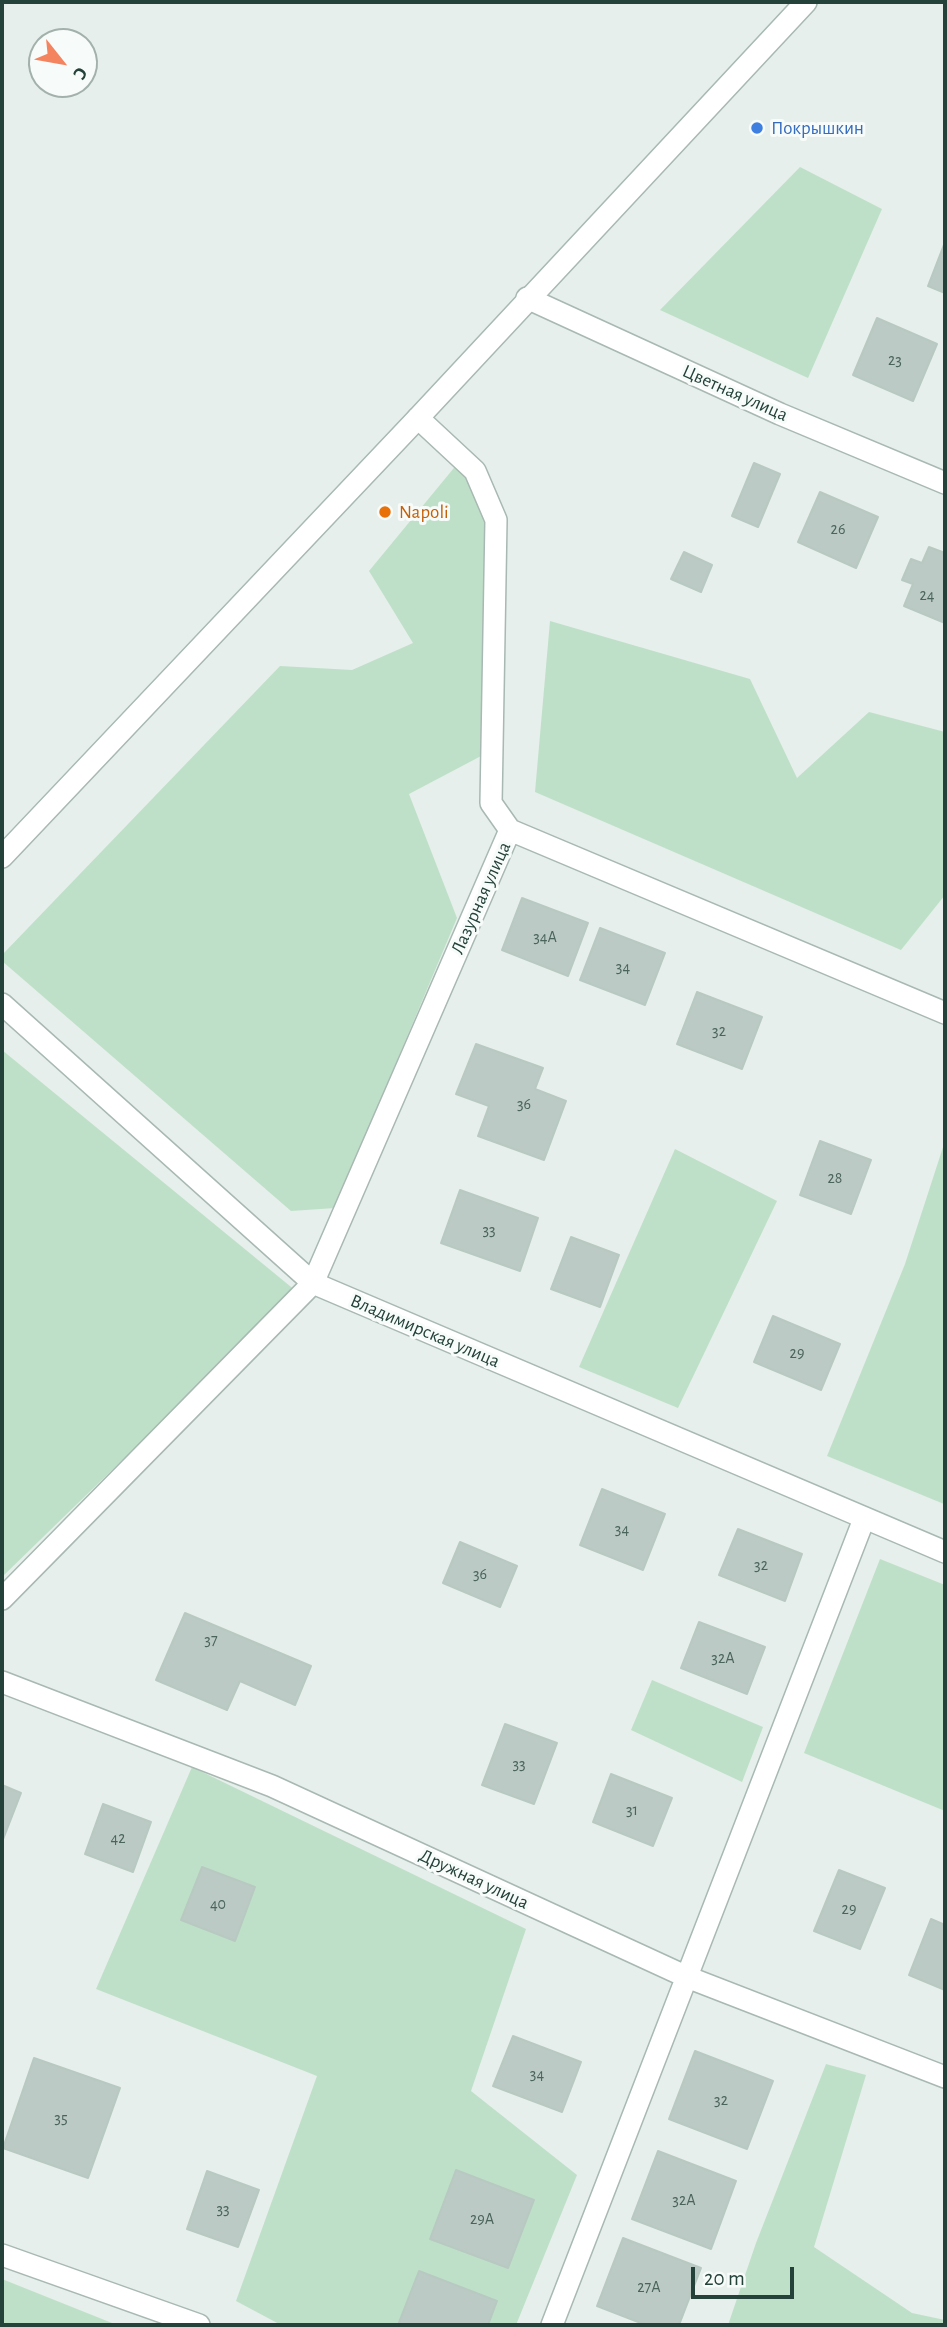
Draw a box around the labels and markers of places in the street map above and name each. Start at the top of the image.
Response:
place label: Покрышкин [771,117,864,139]
marker: Покрышкин [749,120,765,136]
place label: Napoli [399,501,449,523]
marker: Napoli [377,504,393,520]

